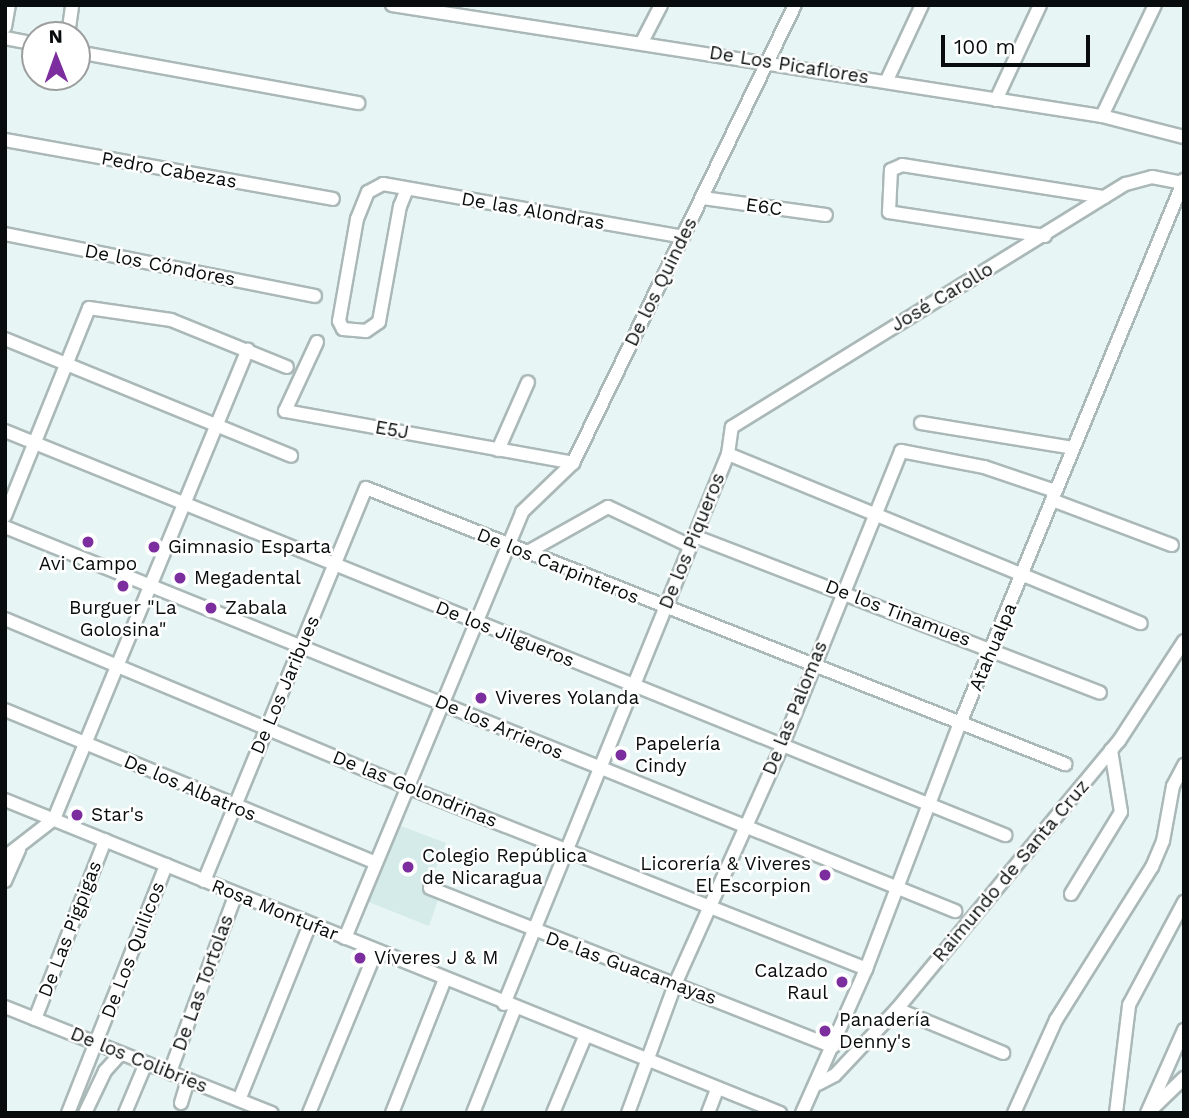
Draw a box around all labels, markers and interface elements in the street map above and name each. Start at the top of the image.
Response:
north arrow [21,21,91,91]
scale bar [944,21,1093,65]
text: N [48,25,63,48]
text: 100 m [954,34,1016,59]
street label: De Los Picaflores [708,41,870,89]
street label: Pedro Cabezas [99,147,239,193]
street label: De las Alondras [459,187,607,235]
street label: E6C [744,193,784,221]
street label: De los Quindes [620,214,702,350]
street label: De los Cóndores [83,239,237,291]
street label: José Carollo [887,258,997,336]
street label: E5J [373,416,411,444]
street label: De los Piqueros [654,470,730,612]
street label: De los Carpinteros [474,523,642,609]
marker: Avi Campo [80,534,96,550]
place label: Gimnasio Esparta [168,536,331,558]
marker: Gimnasio Esparta [146,539,162,555]
place label: Avi Campo [39,553,137,575]
place label: Megadental [194,567,301,589]
marker: Megadental [172,570,188,586]
street label: De los Tinamues [822,575,974,651]
marker: Burguer "La Golosina" [115,578,131,594]
street label: De los Jilgueros [432,596,578,672]
place label: Burguer "La Golosina" [69,597,177,641]
place label: Zabala [225,597,287,619]
marker: Zabala [203,600,219,616]
street label: Atahualpa [964,600,1022,694]
street label: De Los Jaribues [245,612,325,758]
street label: De las Palomas [758,638,832,778]
place label: Viveres Yolanda [495,687,640,709]
street label: De los Arrieros [431,690,567,764]
marker: Viveres Yolanda [473,690,489,706]
place label: Papelería Cindy [635,733,721,777]
street label: De las Golondrinas [329,746,501,832]
marker: Papelería Cindy [613,747,629,763]
street label: De los Albatros [120,750,260,826]
street label: Raimundo de Santa Cruz [928,775,1094,967]
place label: Star's [91,804,144,826]
marker: Star's [69,807,85,823]
place label: Colegio República de Nicaragua [422,845,587,889]
place label: Licorería & Viveres El Escorpion [639,853,811,897]
street label: De Las Pigpigas [33,858,107,1000]
marker: Colegio República de Nicaragua [400,859,416,875]
marker: Licorería & Viveres El Escorpion [817,867,833,883]
street label: Rosa Montufar [208,874,342,946]
street label: De Los Quilicos [97,879,169,1021]
street label: De Las Tortolas [168,912,238,1054]
street label: De las Guacamayas [542,926,720,1010]
place label: Víveres J & M [374,947,499,969]
marker: Víveres J & M [352,950,368,966]
place label: Calzado Raul [754,960,828,1004]
marker: Calzado Raul [834,974,850,990]
place label: Panadería Denny's [839,1009,930,1053]
street label: De los Colibries [67,1022,211,1098]
marker: Panadería Denny's [817,1023,833,1039]

